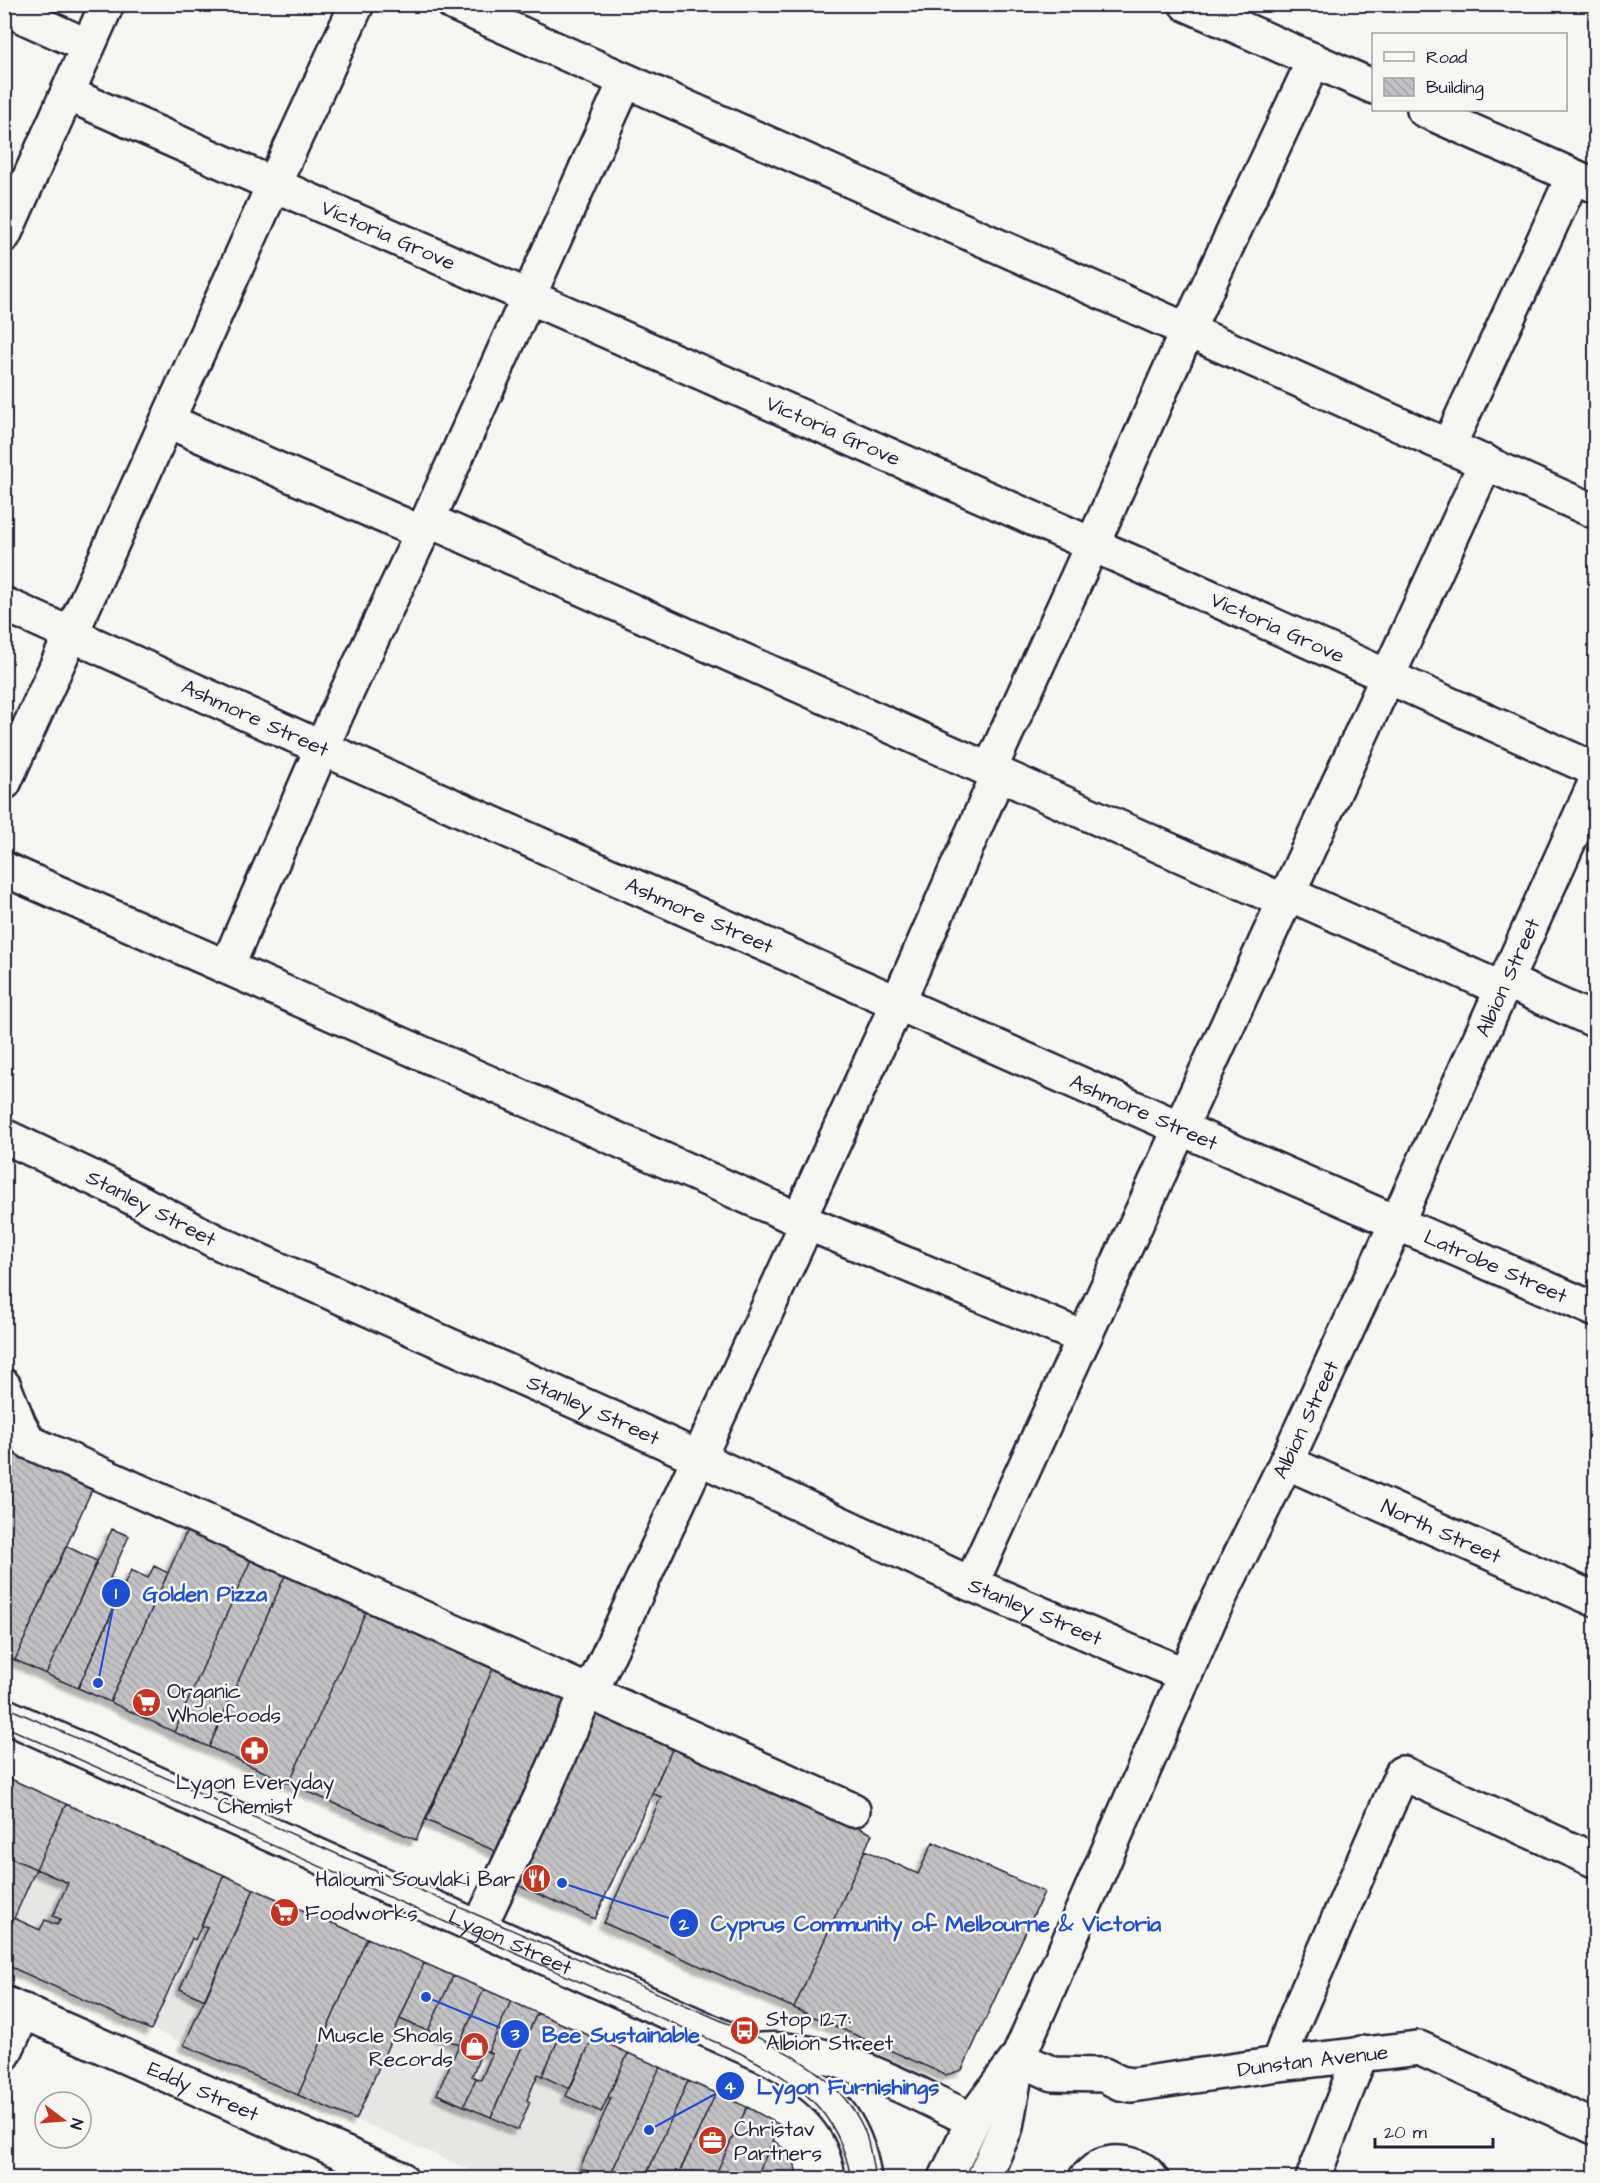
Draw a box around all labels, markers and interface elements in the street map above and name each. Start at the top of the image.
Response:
legend [1372,33,1567,111]
text: Road [1426,45,1467,70]
text: Building [1426,75,1484,101]
street label: Victoria Grove [317,193,460,277]
street label: Victoria Grove [761,388,905,473]
street label: Victoria Grove [1206,585,1349,670]
street label: Ashmore Street [177,672,334,764]
street label: Ashmore Street [621,870,778,961]
street label: Albion Street [1468,913,1547,1041]
street label: Ashmore Street [1065,1067,1223,1157]
street label: Stanley Street [82,1162,222,1254]
street label: Latrobe Street [1419,1222,1572,1310]
street label: Albion Street [1266,1355,1346,1484]
street label: Stanley Street [522,1367,665,1453]
street label: North Street [1377,1492,1506,1571]
street label: Stanley Street [964,1570,1107,1653]
callout: Golden Pizza [101,1573,279,1613]
text: Golden Pizza [143,1579,268,1610]
text: 1 [115,1581,118,1606]
place label: Organic Wholefoods [167,1677,281,1730]
supermarket icon: Organic Wholefoods [130,1687,162,1719]
pharmacy icon: Lygon Everyday Chemist [239,1735,271,1767]
place label: Lygon Everyday Chemist [176,1768,335,1821]
restaurant icon: Haloumi Souvlaki Bar [520,1863,552,1895]
place label: Haloumi Souvlaki Bar [315,1865,515,1894]
supermarket icon: Foodworks [268,1897,300,1929]
place label: Foodworks [305,1899,418,1928]
street label: Lygon Street [444,1902,577,1982]
callout: Cyprus Community of Melbourne & Victoria [669,1903,1174,1943]
text: Cyprus Community of Melbourne & Victoria [711,1909,1162,1942]
text: 2 [678,1912,690,1937]
place label: Stop 127: Albion Street [766,2005,894,2058]
callout: Bee Sustainable [500,2014,712,2054]
bus stop icon: Stop 127: Albion Street [729,2015,761,2047]
text: Bee Sustainable [542,2020,700,2051]
place label: Muscle Shoals Records [318,2021,453,2074]
text: 3 [509,2022,520,2047]
shop icon: Muscle Shoals Records [458,2031,490,2063]
street label: Dunstan Avenue [1235,2037,1390,2084]
street label: Eddy Street [143,2054,264,2129]
callout: Lygon Furnishings [715,2066,951,2106]
text: Lygon Furnishings [757,2072,939,2105]
text: 4 [724,2075,737,2100]
north arrow [33,2090,93,2150]
scale bar [1375,2111,1494,2149]
place label: Christav Partners [734,2115,822,2168]
text: N [65,2116,88,2132]
text: 20 m [1384,2120,1427,2145]
office icon: Christav Partners [697,2125,729,2157]

